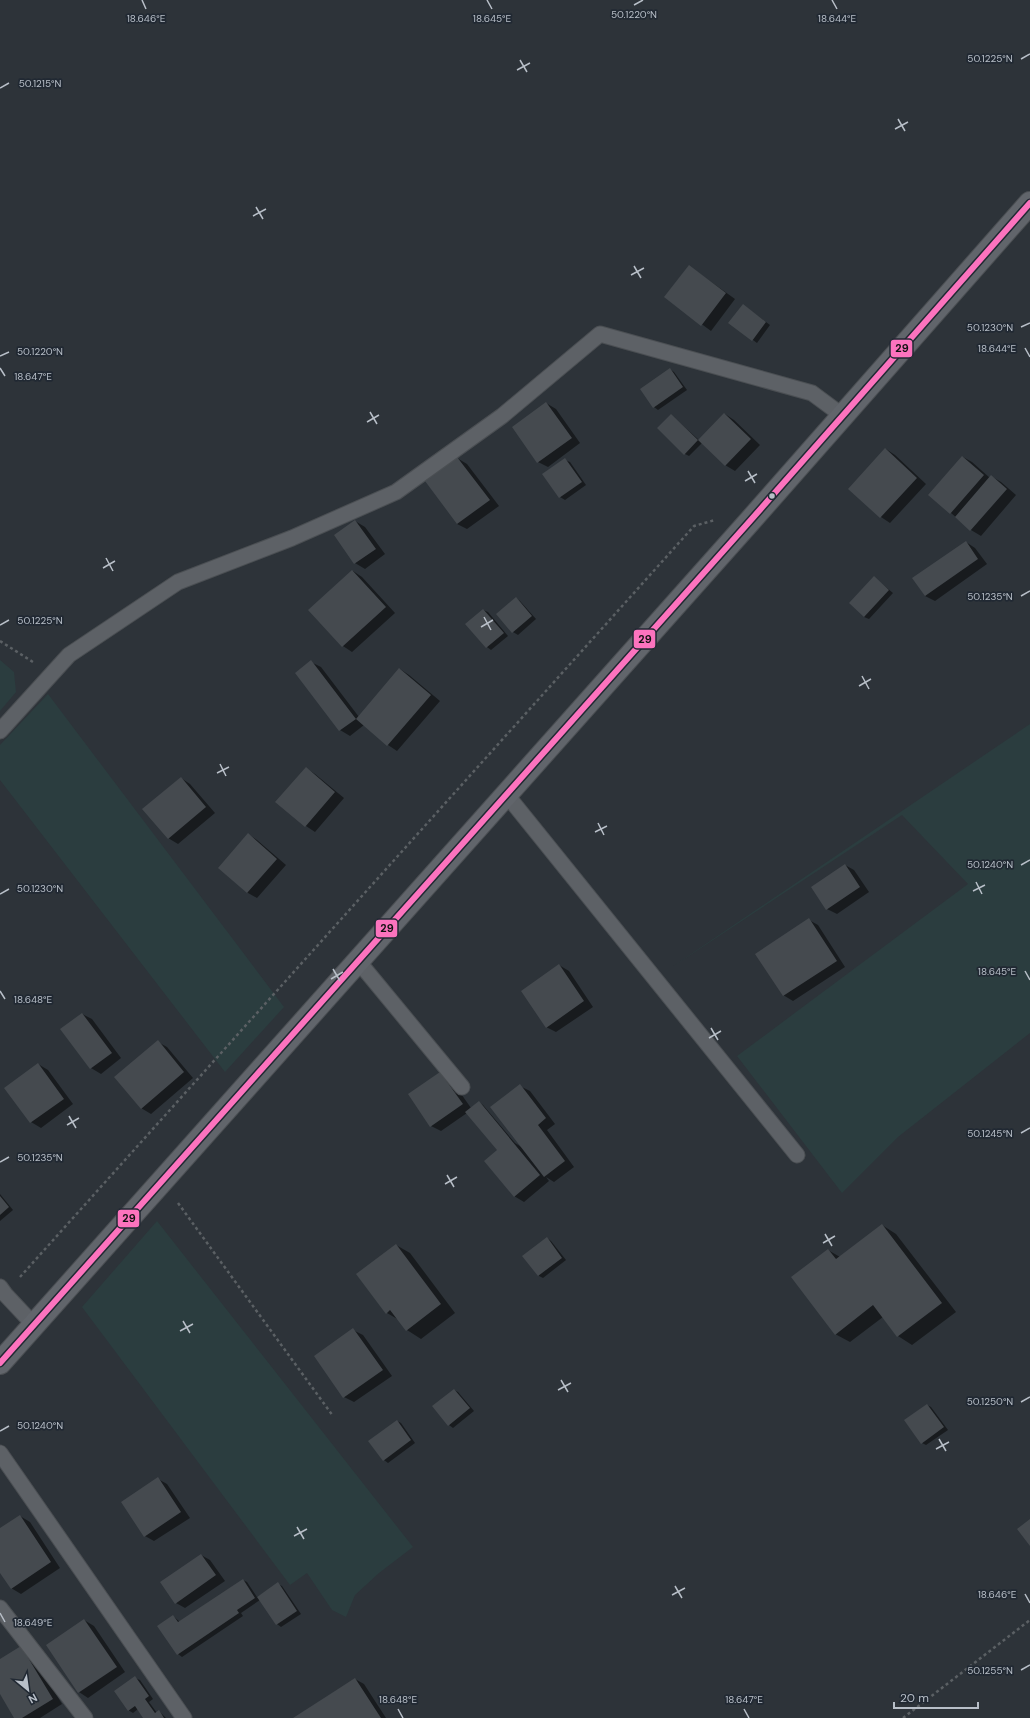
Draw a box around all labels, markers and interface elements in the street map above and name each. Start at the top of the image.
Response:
text: 50.1220°N [611,8,657,21]
text: 18.646°E [127,12,166,25]
text: 18.645°E [473,12,512,25]
text: 18.644°E [818,12,857,25]
text: 50.1225°N [967,52,1013,65]
text: 50.1215°N [19,77,61,90]
text: 50.1230°N [967,321,1013,334]
line badge: 29 [890,339,913,358]
text: 29 [895,341,909,355]
text: 18.644°E [978,342,1017,355]
text: 50.1220°N [17,345,63,358]
text: 18.647°E [14,370,52,383]
unlabelled marker [767,491,777,501]
text: 50.1235°N [967,590,1013,603]
text: 50.1225°N [17,614,63,627]
line badge: 29 [633,629,656,649]
text: 29 [638,632,652,646]
text: 50.1240°N [967,858,1013,871]
text: 50.1230°N [17,882,63,895]
line badge: 29 [375,919,398,938]
text: 29 [380,921,394,935]
text: 18.645°E [978,965,1017,978]
text: 18.648°E [14,993,53,1006]
text: 50.1245°N [967,1127,1013,1140]
text: 50.1235°N [17,1151,63,1164]
line badge: 29 [117,1209,140,1228]
text: 29 [122,1211,136,1225]
text: 50.1250°N [967,1395,1013,1408]
text: 50.1240°N [17,1419,63,1432]
text: 18.646°E [978,1588,1017,1601]
text: 18.649°E [14,1616,53,1629]
text: 50.1255°N [967,1664,1013,1677]
north arrow [8,1670,48,1710]
scale bar [894,1684,978,1710]
text: 20 m [900,1690,929,1706]
text: N [26,1691,40,1707]
text: 18.648°E [379,1693,418,1706]
text: 18.647°E [725,1693,763,1706]

